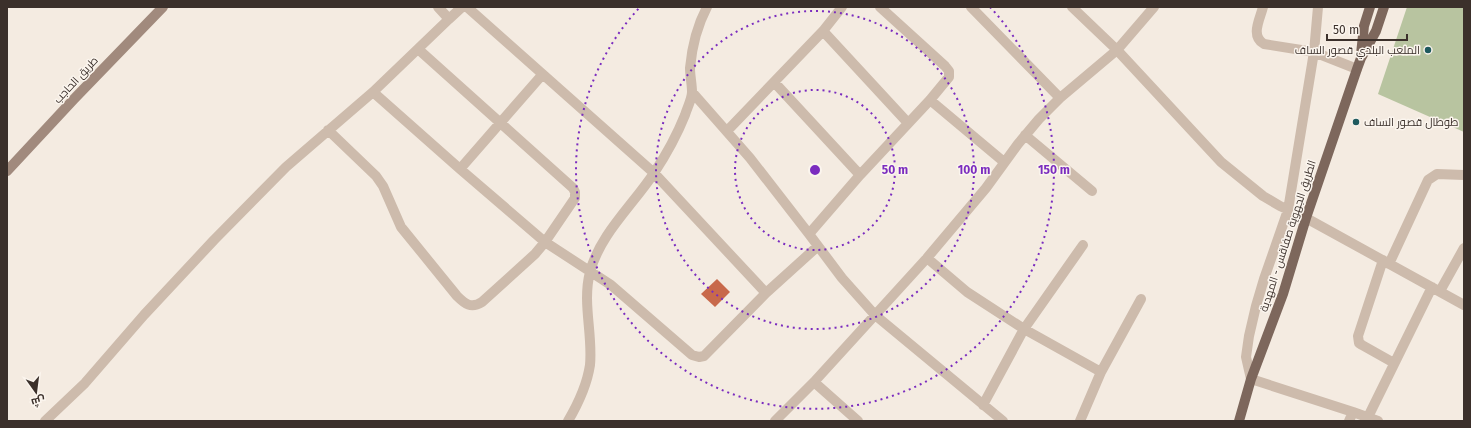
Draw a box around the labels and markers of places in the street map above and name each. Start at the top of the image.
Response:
place label: الملعب البلدي قصور الساف [1295,44,1420,59]
marker: الملعب البلدي قصور الساف [1423,45,1433,55]
place label: طوطال قصور الساف [1364,116,1458,129]
marker: طوطال قصور الساف [1351,117,1361,127]
centre of rings [808,163,822,177]

